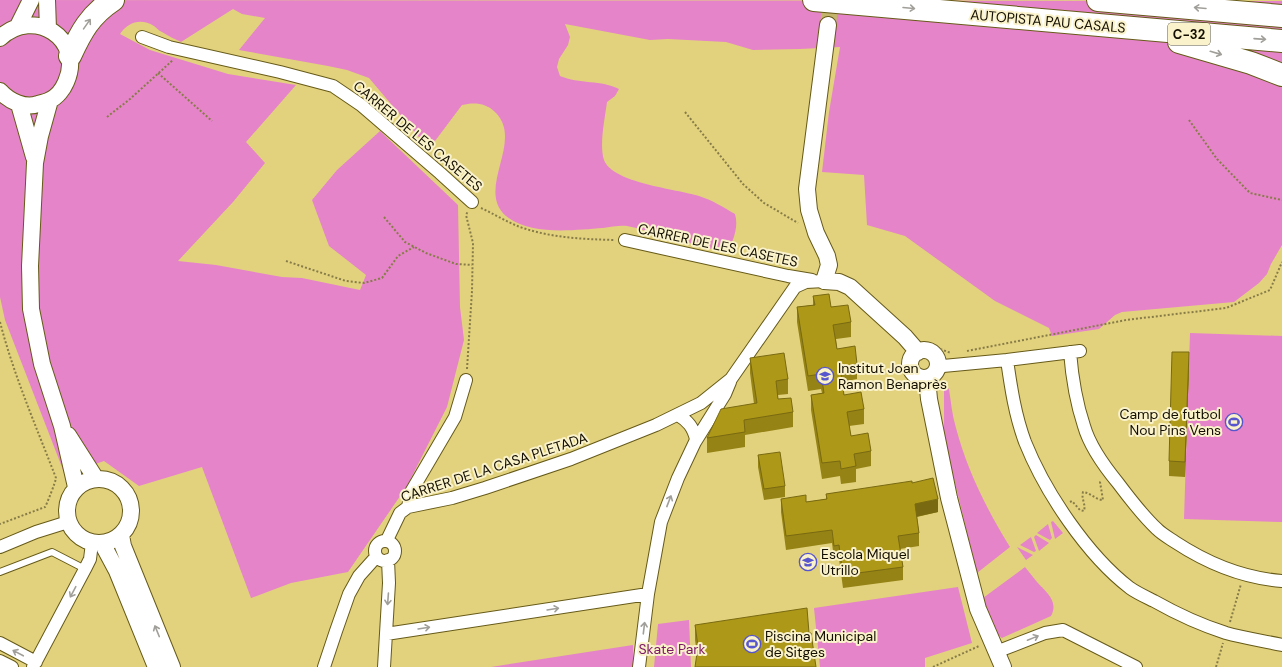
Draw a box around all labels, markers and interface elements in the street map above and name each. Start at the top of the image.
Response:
one-way arrow [902,5,915,12]
street label: AUTOPISTA PAU CASALS [970,5,1126,37]
one-way arrow [1194,5,1207,12]
one-way arrow [83,19,91,30]
road number: C-32 [1168,23,1210,45]
one-way arrow [1253,36,1266,43]
one-way arrow [1209,50,1222,57]
street label: CARRER DE LES CASETES [350,77,486,195]
street label: CARRER DE LES CASETES [636,219,800,271]
place label: Institut Joan Ramon Benaprès [838,359,947,393]
school or university icon: Institut Joan Ramon Benaprès [815,366,835,386]
place label: Camp de futbol Nou Pins Vens [1119,405,1221,439]
sports icon: Camp de futbol Nou Pins Vens [1224,412,1244,432]
street label: CARRER DE LA CASA PLETADA [398,428,590,506]
one-way arrow [666,496,674,508]
place label: Escola Miquel Utrillo [821,545,910,579]
school or university icon: Escola Miquel Utrillo [798,552,818,572]
one-way arrow [69,586,76,598]
one-way arrow [385,592,392,605]
one-way arrow [546,605,559,613]
one-way arrow [640,622,648,635]
one-way arrow [417,624,430,632]
one-way arrow [153,625,161,637]
place label: Piscina Municipal de Sitges [765,627,876,661]
one-way arrow [1026,633,1038,641]
sports icon: Piscina Municipal de Sitges [742,634,762,654]
park label: Skate Park [638,640,706,658]
one-way arrow [12,648,24,656]

